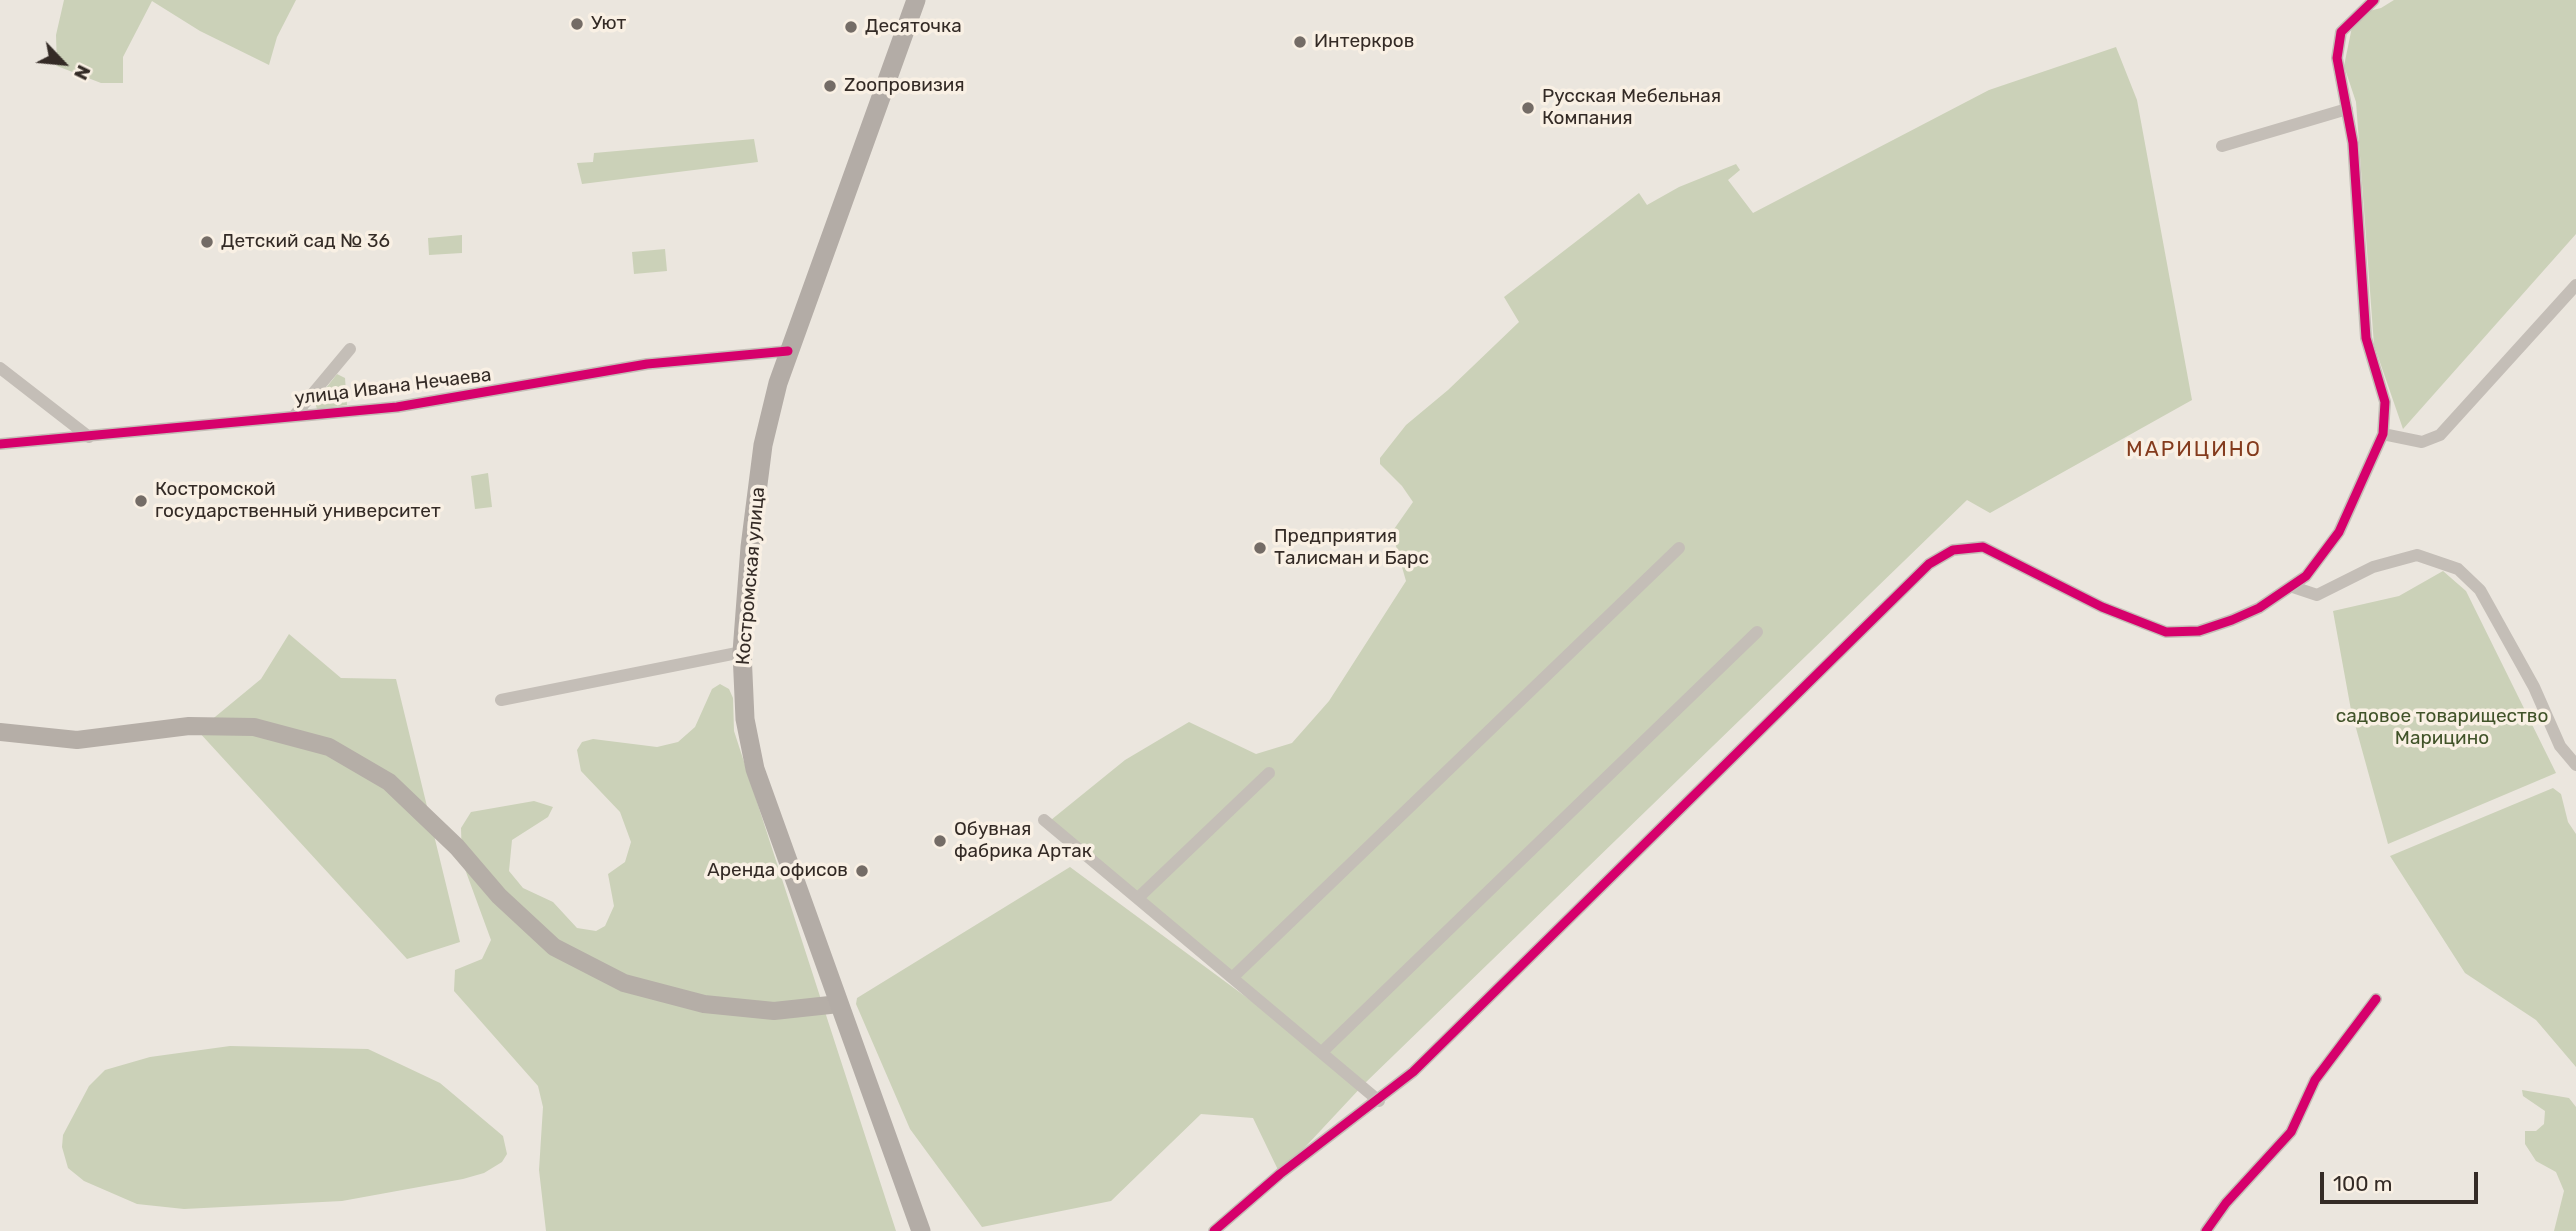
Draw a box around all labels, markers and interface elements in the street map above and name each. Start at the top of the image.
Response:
place label: Уют [591,13,626,35]
marker: Уют [569,16,585,32]
place label: Десяточка [865,16,962,38]
marker: Десяточка [843,19,859,35]
north arrow [28,28,98,98]
place label: Интеркров [1314,31,1414,53]
marker: Интеркров [1292,34,1308,50]
text: N [69,61,96,84]
place label: Zоопровизия [844,75,965,97]
marker: Zоопровизия [822,78,838,94]
place label: Русская Мебельная Компания [1542,86,1721,130]
marker: Русская Мебельная Компания [1520,100,1536,116]
place label: Детский сад № 36 [221,231,390,253]
marker: Детский сад № 36 [199,234,215,250]
street label: улица Ивана Нечаева [293,364,493,410]
district label: МАРИЦИНО [2127,437,2261,463]
place label: Костромской государственный университет [155,479,441,523]
street label: Костромская улица [732,486,770,666]
marker: Костромской государственный университет [133,493,149,509]
place label: Предприятия Талисман и Барс [1274,526,1429,570]
marker: Предприятия Талисман и Барс [1252,540,1268,556]
park label: садовое товарищество Марицино [2336,706,2548,750]
place label: Обувная фабрика Артак [954,819,1092,863]
marker: Обувная фабрика Артак [932,833,948,849]
place label: Аренда офисов [707,860,848,882]
marker: Аренда офисов [854,863,870,879]
scale bar [2324,1158,2482,1202]
text: 100 m [2333,1171,2392,1196]

